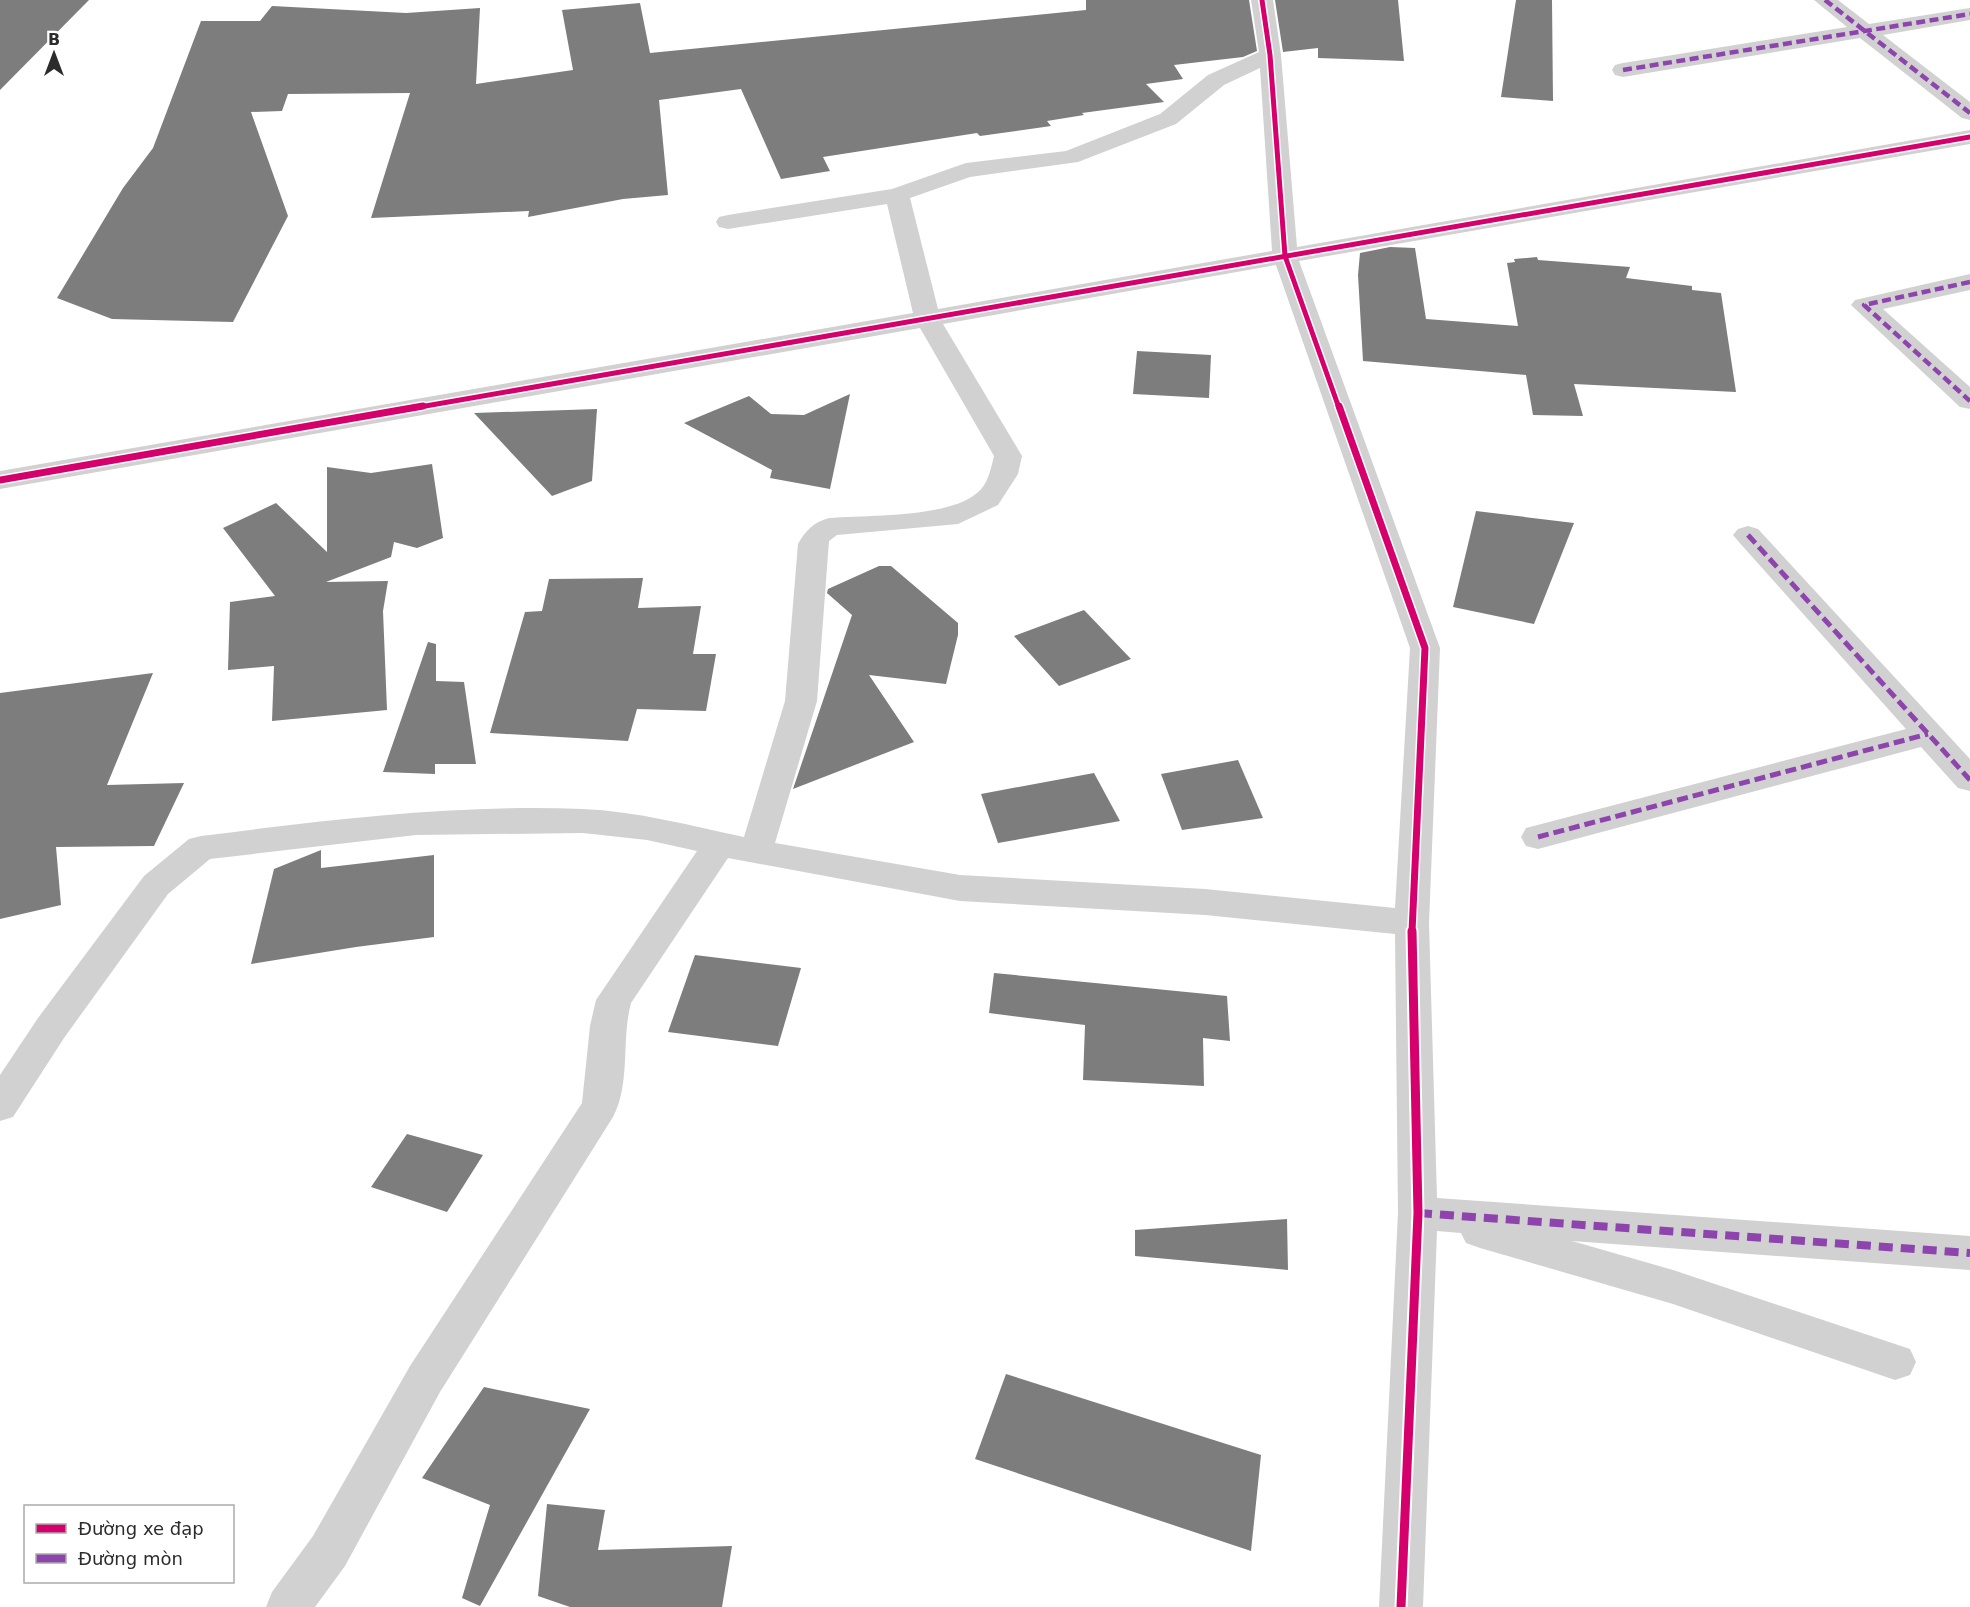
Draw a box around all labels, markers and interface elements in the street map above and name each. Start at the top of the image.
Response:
north arrow [24,24,84,84]
text: B [48,30,60,49]
legend [24,1505,234,1583]
text: Đường xe đạp [78,1518,204,1539]
text: Đường mòn [78,1548,183,1569]

